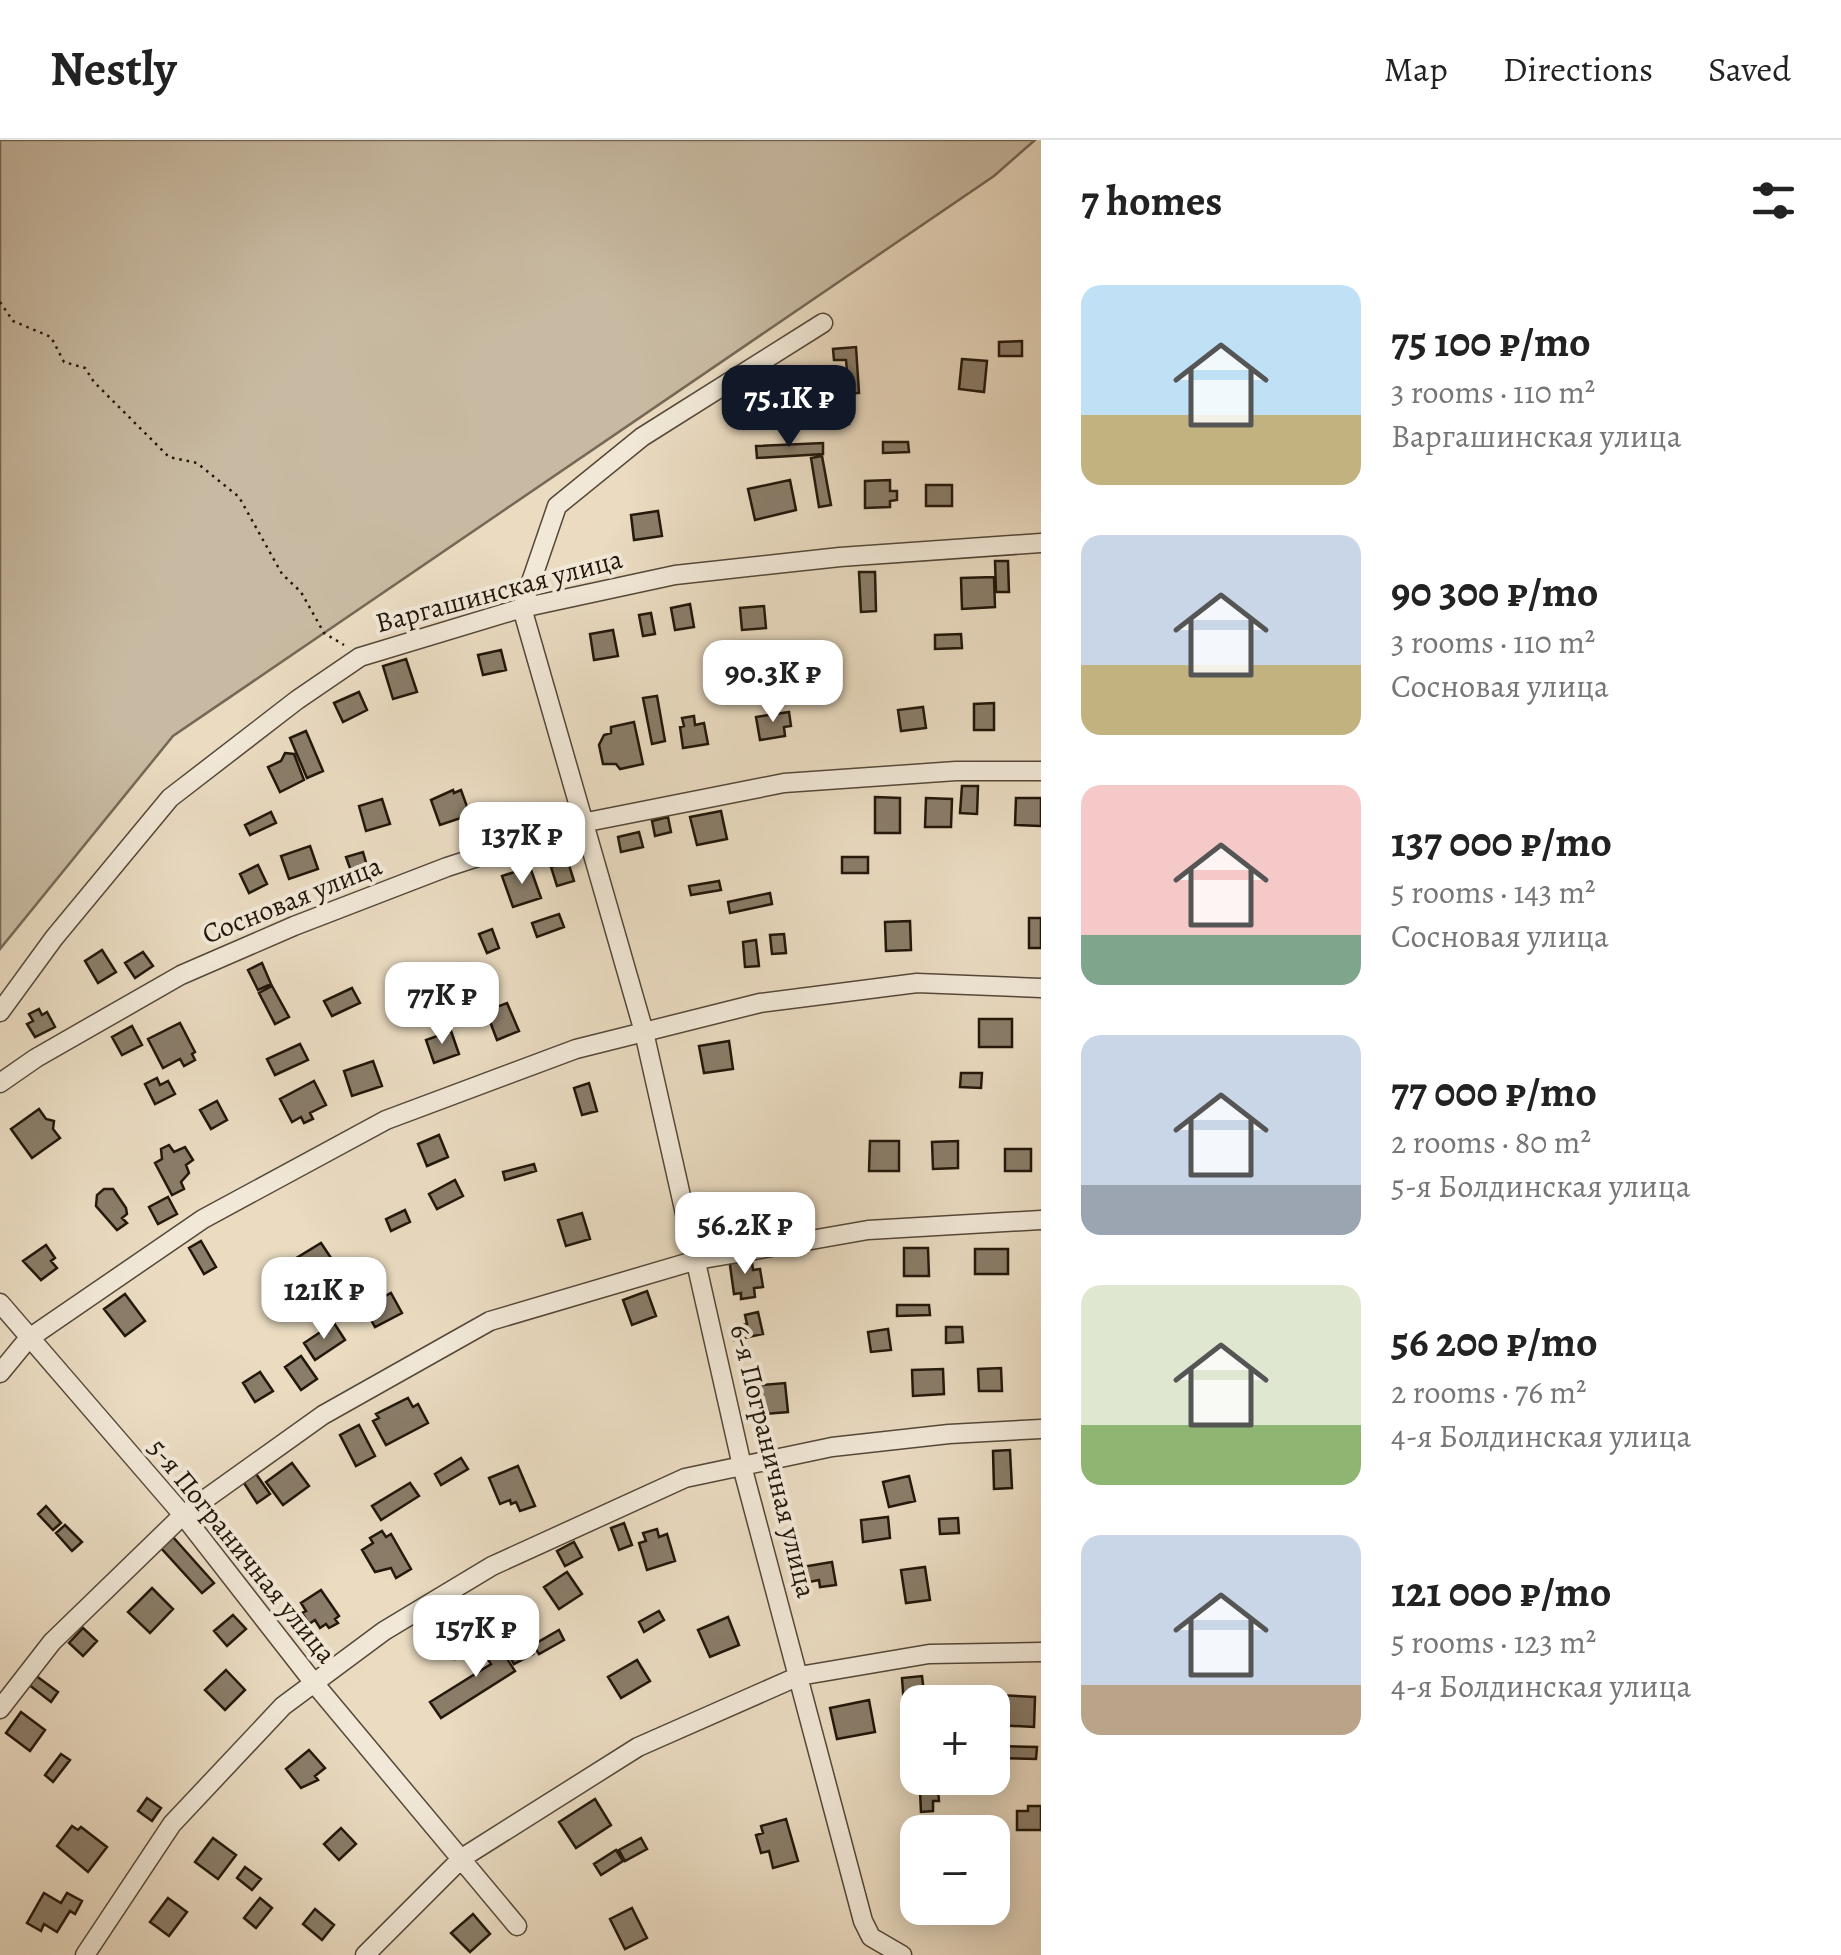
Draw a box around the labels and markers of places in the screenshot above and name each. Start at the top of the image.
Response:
pin: 75.1K ₽ [697,365,881,450]
pin: 90.3K ₽ [681,640,865,725]
pin: 137K ₽ [441,802,603,887]
pin: 77K ₽ [372,962,512,1047]
pin: 56.2K ₽ [653,1192,837,1277]
pin: 121K ₽ [243,1257,405,1342]
pin: 157K ₽ [395,1595,557,1680]

